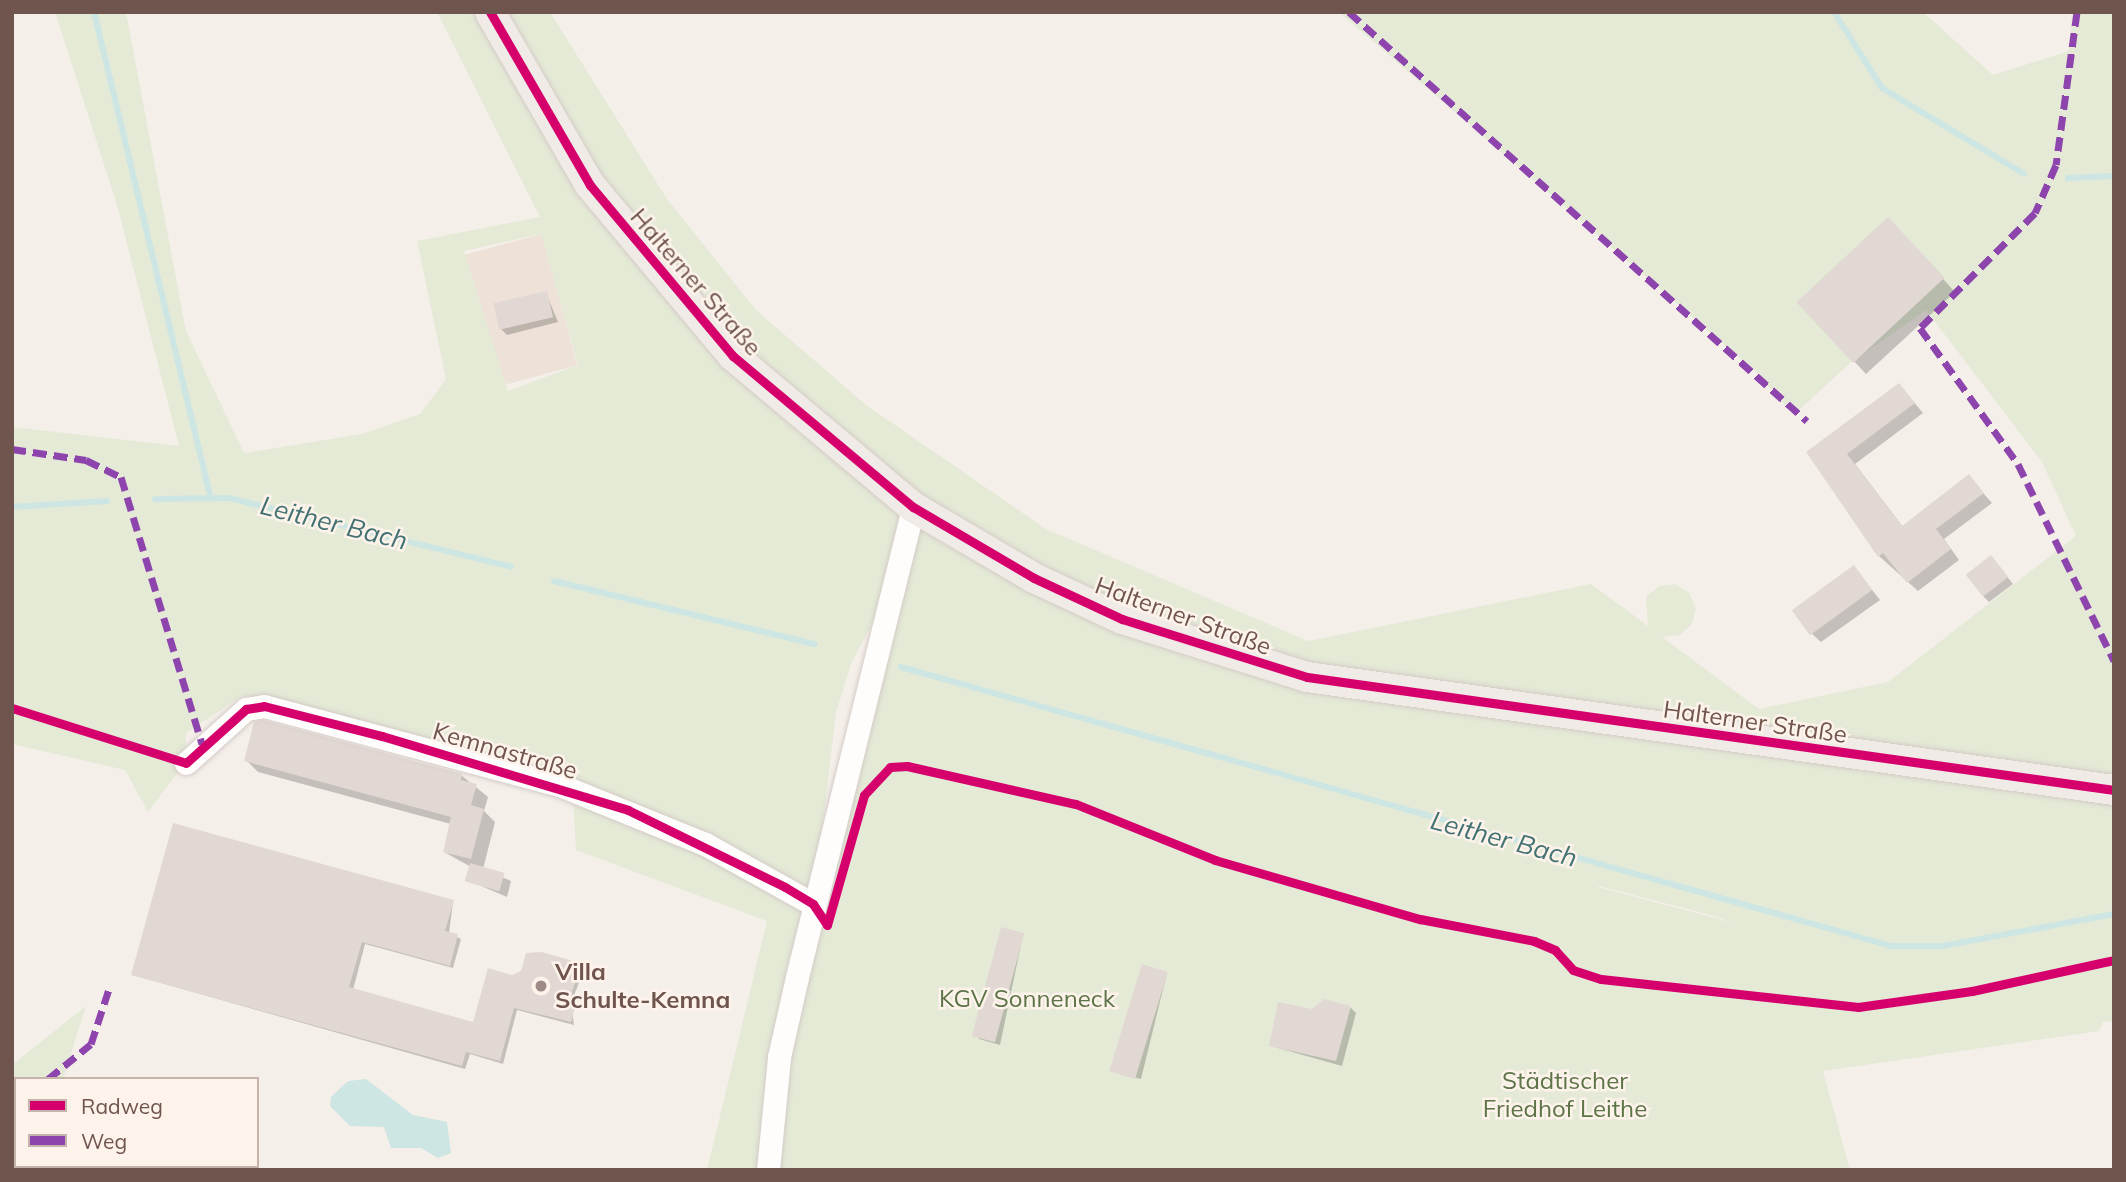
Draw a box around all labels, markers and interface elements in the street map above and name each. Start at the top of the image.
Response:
street label: Halterner Straße [624,203,768,361]
water label: Leither Bach [257,490,411,556]
street label: Halterner Straße [1091,571,1275,661]
street label: Halterner Straße [1661,695,1849,749]
street label: Kemnastraße [429,717,581,785]
water label: Leither Bach [1427,804,1581,874]
place label: Villa Schulte-Kemna [555,958,730,1014]
marker: Villa Schulte-Kemna [533,978,549,994]
park label: KGV Sonneneck [939,985,1115,1013]
park label: Städtischer Friedhof Leithe [1483,1067,1647,1123]
legend [14,1077,259,1168]
text: Radweg [81,1093,163,1119]
text: Weg [81,1128,127,1154]

